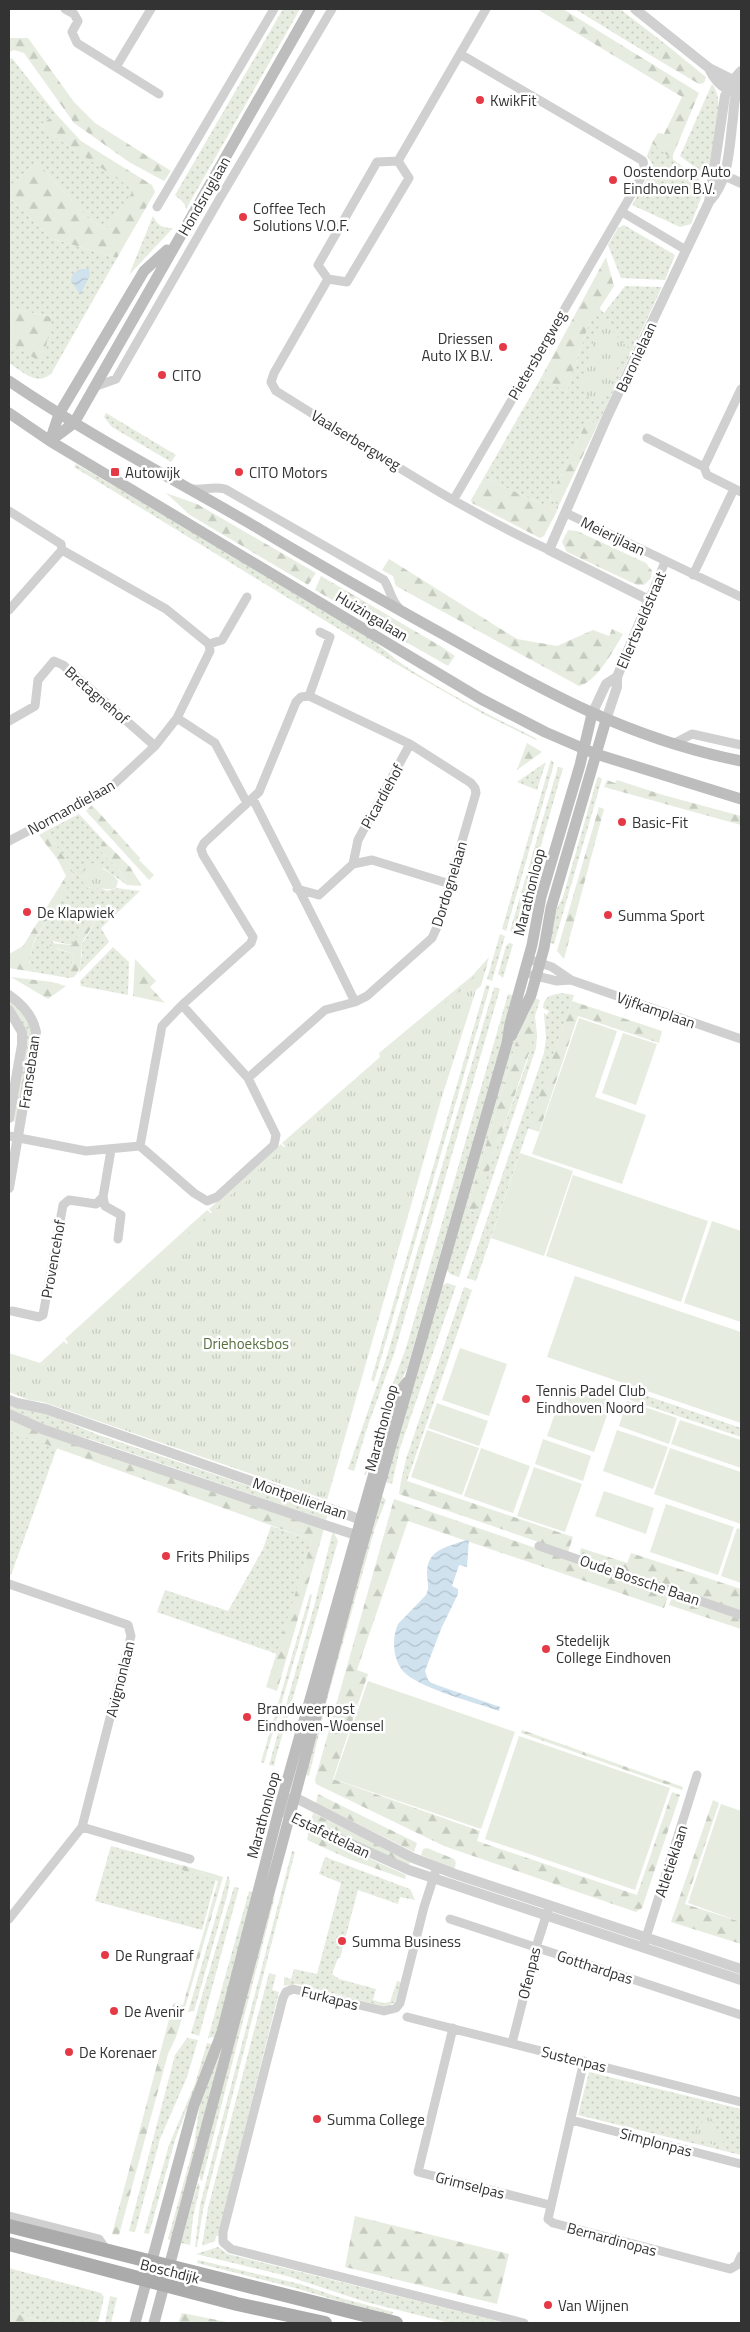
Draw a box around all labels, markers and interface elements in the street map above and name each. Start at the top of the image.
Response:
place label: KwikFit [490,89,537,112]
marker: KwikFit [474,94,486,106]
street label: Hondsruglaan [172,152,236,240]
place label: Oostendorp Auto Eindhoven B.V. [623,160,731,200]
marker: Oostendorp Auto Eindhoven B.V. [607,174,619,186]
place label: Coffee Tech Solutions V.O.F. [253,197,349,237]
marker: Coffee Tech Solutions V.O.F. [237,211,249,223]
street label: Pietersbergweg [502,306,572,404]
street label: Baronielaan [610,318,662,396]
place label: Driessen Auto IX B.V. [421,327,493,367]
marker: Driessen Auto IX B.V. [497,341,509,353]
place label: CITO [172,364,201,387]
marker: CITO [156,369,168,381]
street label: Vaalserbergweg [307,404,406,476]
place label: Autowijk [125,461,180,484]
place label: CITO Motors [249,461,327,484]
marker: Autowijk [109,466,121,478]
marker: CITO Motors [233,466,245,478]
street label: Meierijlaan [577,510,649,562]
street label: Ellertsveldstraat [610,567,672,672]
street label: Huizingalaan [331,585,413,647]
street label: Bretagnehof [60,660,134,730]
street label: Picardiehof [355,759,409,833]
street label: Normandielaan [23,774,119,840]
place label: Basic-Fit [632,811,689,834]
marker: Basic-Fit [616,816,628,828]
street label: Dordognelaan [425,838,473,930]
street label: Marathonloop [507,846,551,938]
place label: De Klapwiek [37,901,114,924]
place label: Summa Sport [618,904,705,927]
marker: De Klapwiek [21,906,33,918]
marker: Summa Sport [602,909,614,921]
street label: Vijfkamplaan [614,986,698,1034]
street label: Fransebaan [12,1034,46,1110]
street label: Provencehof [35,1218,71,1300]
park label: Driehoeksbos [203,1332,289,1355]
place label: Tennis Padel Club Eindhoven Noord [536,1379,646,1419]
street label: Marathonloop [358,1382,404,1474]
marker: Tennis Padel Club Eindhoven Noord [520,1393,532,1405]
street label: Montpellierlaan [250,1471,350,1525]
place label: Frits Philips [176,1545,249,1568]
street label: Oude Bossche Baan [577,1549,703,1611]
marker: Frits Philips [160,1550,172,1562]
place label: Stedelijk College Eindhoven [556,1629,671,1669]
street label: Avignonlaan [99,1639,141,1719]
marker: Stedelijk College Eindhoven [540,1643,552,1655]
place label: Brandweerpost Eindhoven-Woensel [257,1697,384,1737]
marker: Brandweerpost Eindhoven-Woensel [241,1711,253,1723]
street label: Marathonloop [240,1769,286,1861]
street label: Estafettelaan [288,1806,374,1864]
street label: Atletieklaan [648,1822,694,1900]
place label: Summa Business [352,1930,461,1953]
marker: Summa Business [336,1935,348,1947]
place label: De Rungraaf [115,1944,194,1967]
street label: Gotthardpas [554,1944,636,1990]
street label: Ofenpas [511,1945,547,2001]
marker: De Rungraaf [99,1949,111,1961]
street label: Furkapas [299,1980,361,2016]
place label: De Avenir [124,2000,184,2023]
marker: De Avenir [108,2005,120,2017]
street label: Sustenpas [539,2040,609,2078]
place label: De Korenaer [79,2041,157,2064]
marker: De Korenaer [63,2046,75,2058]
place label: Summa College [327,2108,425,2131]
marker: Summa College [311,2113,323,2125]
street label: Simplonpas [617,2121,695,2163]
street label: Grimselpas [433,2165,507,2205]
street label: Bernardinopas [565,2216,660,2262]
street label: Boschdijk [138,2253,202,2289]
place label: Van Wijnen [558,2294,629,2317]
marker: Van Wijnen [542,2299,554,2311]

